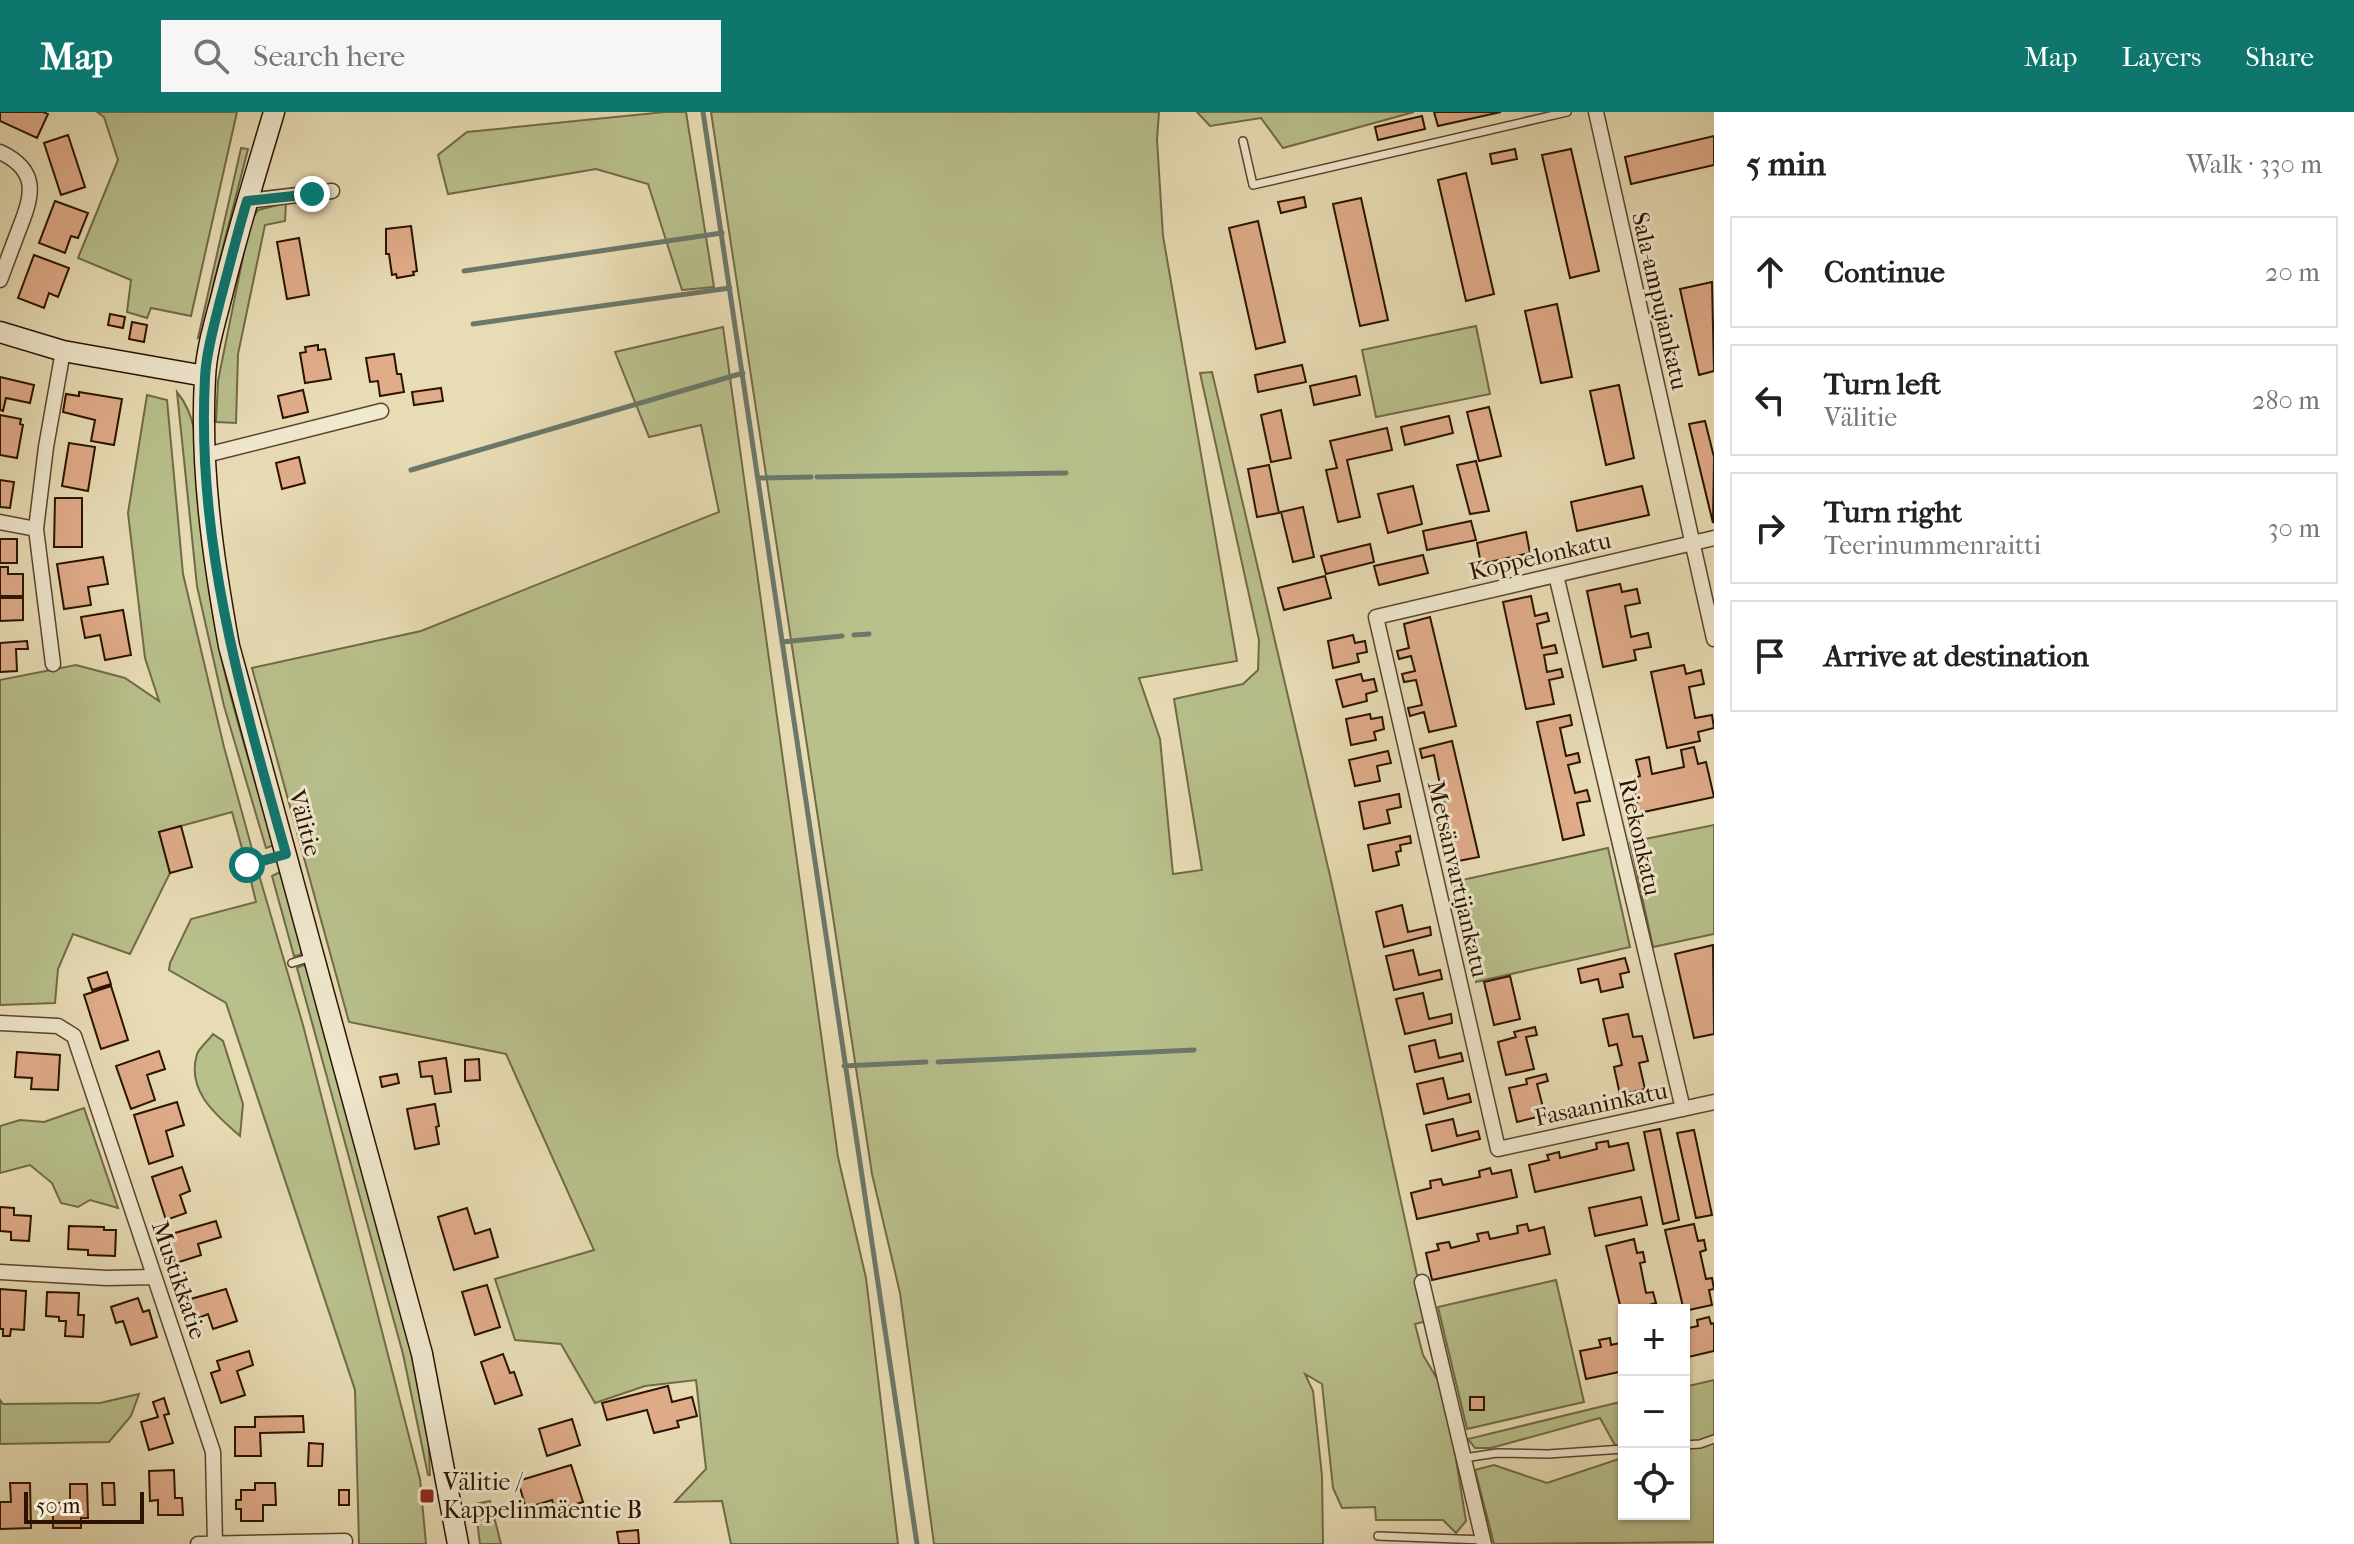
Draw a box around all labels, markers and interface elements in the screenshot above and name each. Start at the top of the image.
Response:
search box [161,20,721,92]
text: Map [40,34,113,79]
icon: search [189,34,233,78]
text: Search here [253,39,405,74]
text: Map [2024,40,2077,73]
text: Layers [2121,40,2201,73]
text: Share [2245,40,2314,73]
text: 5 min [1746,144,1826,184]
text: Walk · 330 m [2186,149,2322,180]
route end [294,176,330,212]
street label: Sala-ampujankatu [1626,209,1694,393]
icon: ahead [1748,250,1792,294]
text: Continue [1824,255,1945,290]
text: 20 m [2265,257,2320,288]
text: Turn left [1824,367,1941,402]
icon: left [1748,378,1792,422]
text: 280 m [2252,385,2320,416]
text: Välitie [1824,402,1897,433]
text: Turn right [1824,495,1962,530]
icon: right [1748,506,1792,550]
text: 30 m [2268,513,2320,544]
street label: Koppelonkatu [1466,526,1614,586]
text: Teerinummenraitti [1824,530,2041,561]
icon: arrive [1748,634,1792,678]
text: Arrive at destination [1824,639,2089,674]
street label: Riekonkatu [1613,776,1667,899]
street label: Metsänvartijankatu [1422,778,1494,981]
street label: Välitie [282,786,327,859]
route start [229,847,265,883]
street label: Fasaaninkatu [1532,1076,1671,1132]
street label: Mustikkatie [146,1217,212,1343]
map controls [1618,1304,1690,1520]
button: + [1618,1304,1690,1376]
button: − [1618,1376,1690,1448]
button: locate [1618,1448,1690,1520]
place label: Välitie / Kappelinmäentie B [442,1468,642,1524]
marker: Välitie / Kappelinmäentie B [418,1487,436,1505]
scale bar [24,1488,144,1524]
text: 50 m [36,1493,81,1519]

